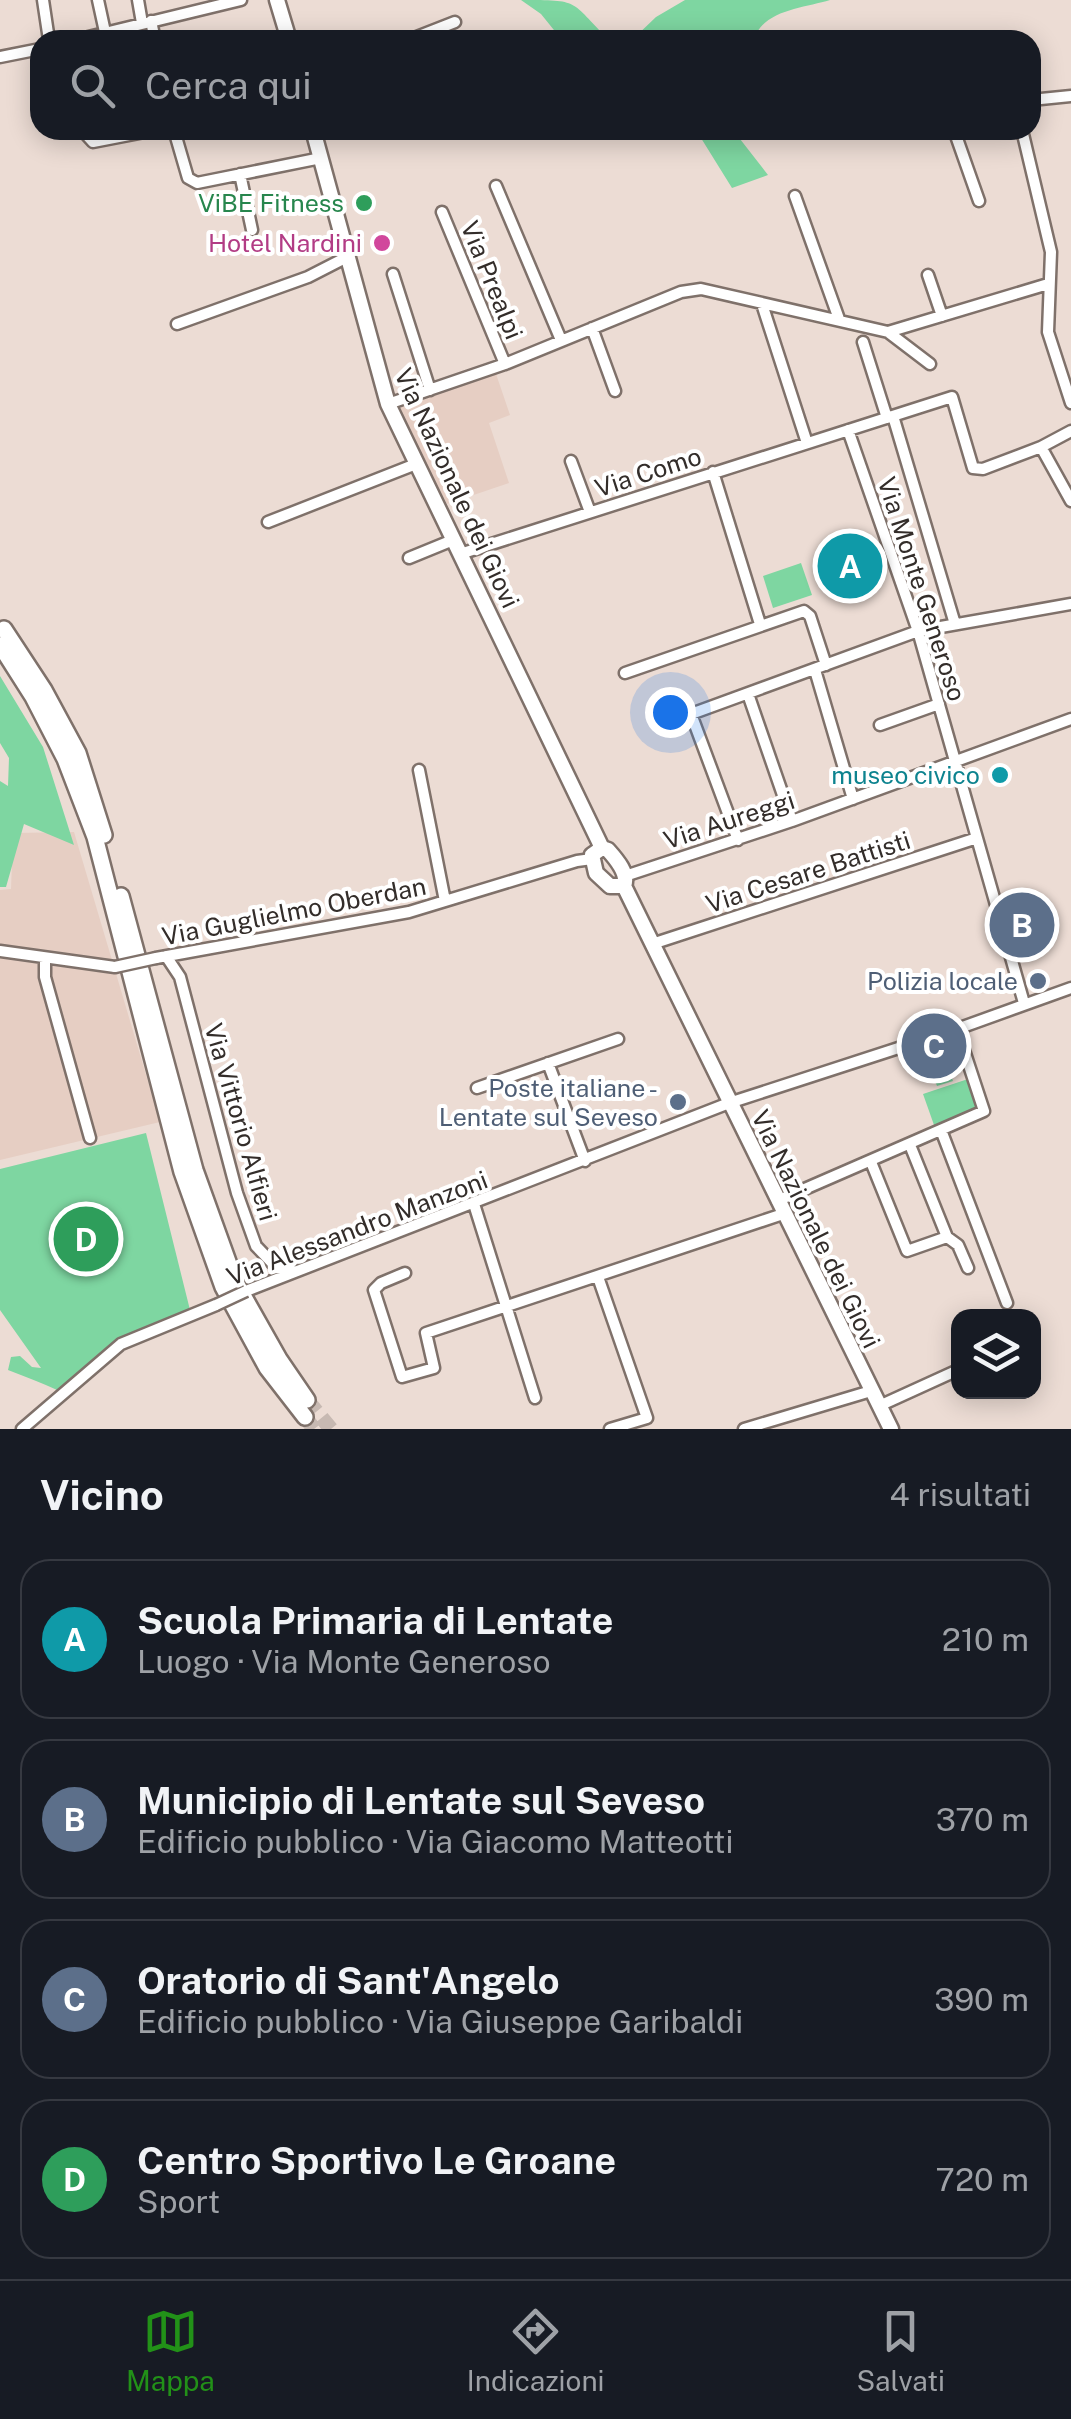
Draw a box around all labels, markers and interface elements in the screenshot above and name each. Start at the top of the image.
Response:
search box [30,30,1041,140]
icon: search [65,58,120,113]
text: Cerca qui [145,63,312,108]
place label: ViBE Fitness [198,188,344,218]
marker: ViBE Fitness [353,192,375,214]
street label: Via Prealpi [455,217,529,343]
place label: Hotel Nardini [208,228,362,258]
marker: Hotel Nardini [371,232,393,254]
street label: Via Nazionale dei Giovi [388,363,526,613]
street label: Via Como [591,441,705,503]
street label: Via Monte Generoso [872,473,972,705]
pin: A [818,528,882,604]
your location [645,687,696,738]
place label: museo civico [831,760,980,790]
marker: museo civico [989,764,1011,786]
street label: Via Aureggi [660,785,798,855]
street label: Via Cesare Battisti [702,825,914,919]
street label: Via Guglielmo Oberdan [160,871,428,951]
pin: B [990,888,1054,962]
place label: Polizia locale [867,966,1018,996]
marker: Polizia locale [1027,970,1049,992]
pin: C [902,1008,966,1084]
street label: Via Vittorio Alfieri [198,1020,284,1224]
place label: Poste italiane - Lentate sul Seveso [439,1073,658,1132]
marker: Poste italiane - Lentate sul Seveso [667,1091,689,1113]
street label: Via Nazionale dei Giovi [745,1105,887,1353]
street label: Via Alessandro Manzoni [222,1164,492,1292]
pin: D [54,1202,118,1276]
map controls [951,1309,1041,1399]
button: layers [951,1309,1041,1399]
text: Vicino [40,1470,164,1519]
text: 4 risultati [890,1476,1031,1513]
text: Scuola Primaria di Lentate [137,1598,613,1643]
text: A [63,1621,86,1658]
text: 210 m [942,1621,1029,1658]
text: Luogo · Via Monte Generoso [137,1643,551,1680]
text: Municipio di Lentate sul Seveso [137,1778,705,1823]
text: B [64,1801,85,1838]
text: 370 m [936,1801,1029,1838]
text: Edificio pubblico · Via Giacomo Matteotti [137,1823,733,1860]
text: Oratorio di Sant'Angelo [137,1958,560,2003]
text: C [63,1981,86,2018]
text: 390 m [934,1981,1029,2018]
text: Edificio pubblico · Via Giuseppe Garibaldi [137,2003,743,2040]
text: Centro Sportivo Le Groane [137,2138,616,2183]
text: D [63,2161,86,2198]
text: 720 m [935,2161,1029,2198]
text: Sport [137,2183,220,2220]
tab: Mappa [126,2304,215,2397]
tab: Indicazioni [467,2304,604,2397]
tab: Salvati [856,2304,945,2397]

